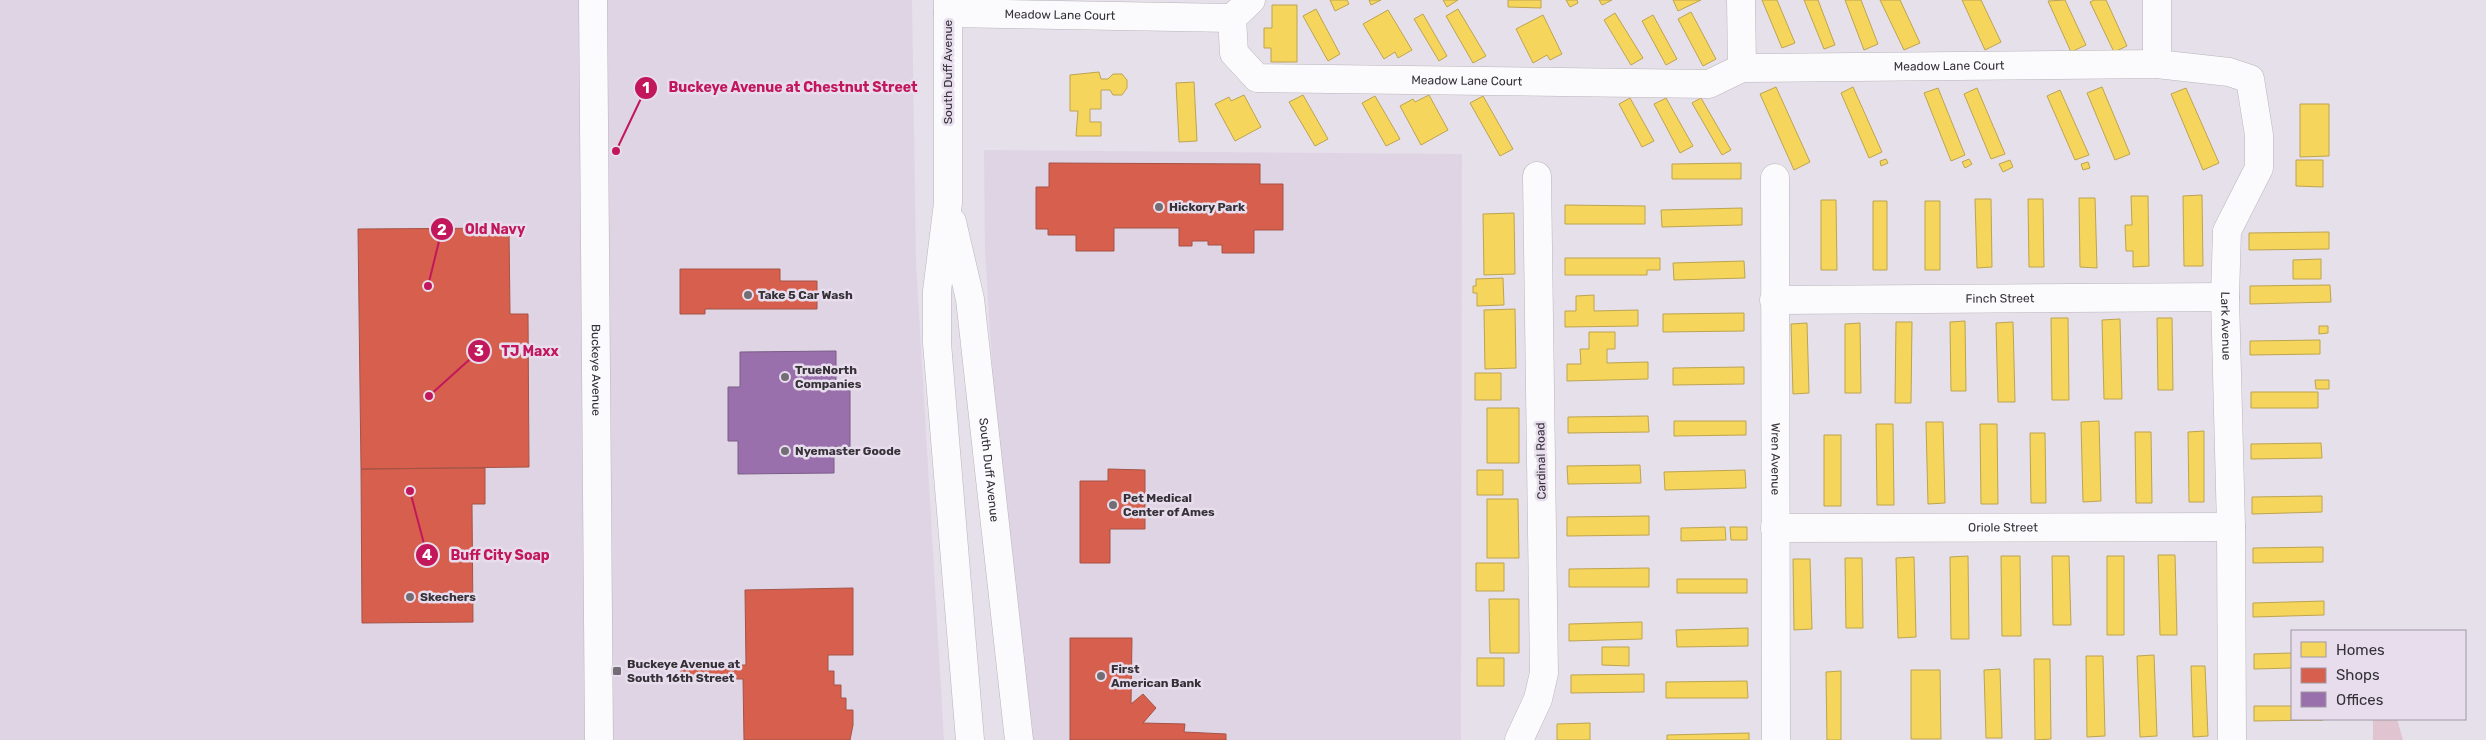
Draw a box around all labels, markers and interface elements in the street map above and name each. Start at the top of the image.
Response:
street label: Meadow Lane Court [1004,7,1116,23]
street label: South Duff Avenue [941,19,955,124]
street label: Meadow Lane Court [1894,58,2005,74]
callout: Buckeye Avenue at Chestnut Street [633,73,928,102]
street label: Meadow Lane Court [1411,73,1523,89]
text: 1 [642,79,650,97]
text: Buckeye Avenue at Chestnut Street [668,79,918,96]
place label: Hickory Park [1169,200,1245,214]
marker: Hickory Park [1153,201,1165,213]
callout: Old Navy [430,215,535,244]
text: 2 [437,221,447,239]
text: Old Navy [465,221,526,238]
place label: Take 5 Car Wash [758,288,853,302]
marker: Take 5 Car Wash [742,289,754,301]
street label: Finch Street [1966,291,2035,306]
street label: Lark Avenue [2218,291,2234,361]
street label: Buckeye Avenue [589,324,603,416]
callout: TJ Maxx [466,337,569,366]
text: 3 [474,342,484,360]
text: TJ Maxx [501,343,559,360]
place label: TrueNorth Companies [795,363,862,391]
marker: TrueNorth Companies [779,371,791,383]
street label: South Duff Avenue [976,417,1002,523]
street label: Cardinal Road [1533,422,1549,500]
street label: Wren Avenue [1768,423,1783,496]
place label: Nyemaster Goode [795,444,901,458]
marker: Nyemaster Goode [779,445,791,457]
place label: Pet Medical Center of Ames [1123,491,1215,519]
marker: Pet Medical Center of Ames [1107,499,1119,511]
street label: Oriole Street [1968,520,2038,535]
callout: Buff City Soap [415,540,560,569]
text: 4 [422,546,432,564]
text: Buff City Soap [450,547,550,564]
place label: Skechers [420,590,476,604]
marker: Skechers [404,591,416,603]
legend [2291,630,2466,720]
text: Homes [2336,641,2385,659]
place label: Buckeye Avenue at South 16th Street [627,657,740,685]
place label: First American Bank [1111,662,1201,690]
marker: Buckeye Avenue at South 16th Street [611,665,623,677]
text: Shops [2336,666,2380,684]
marker: First American Bank [1095,670,1107,682]
text: Offices [2336,691,2384,709]

